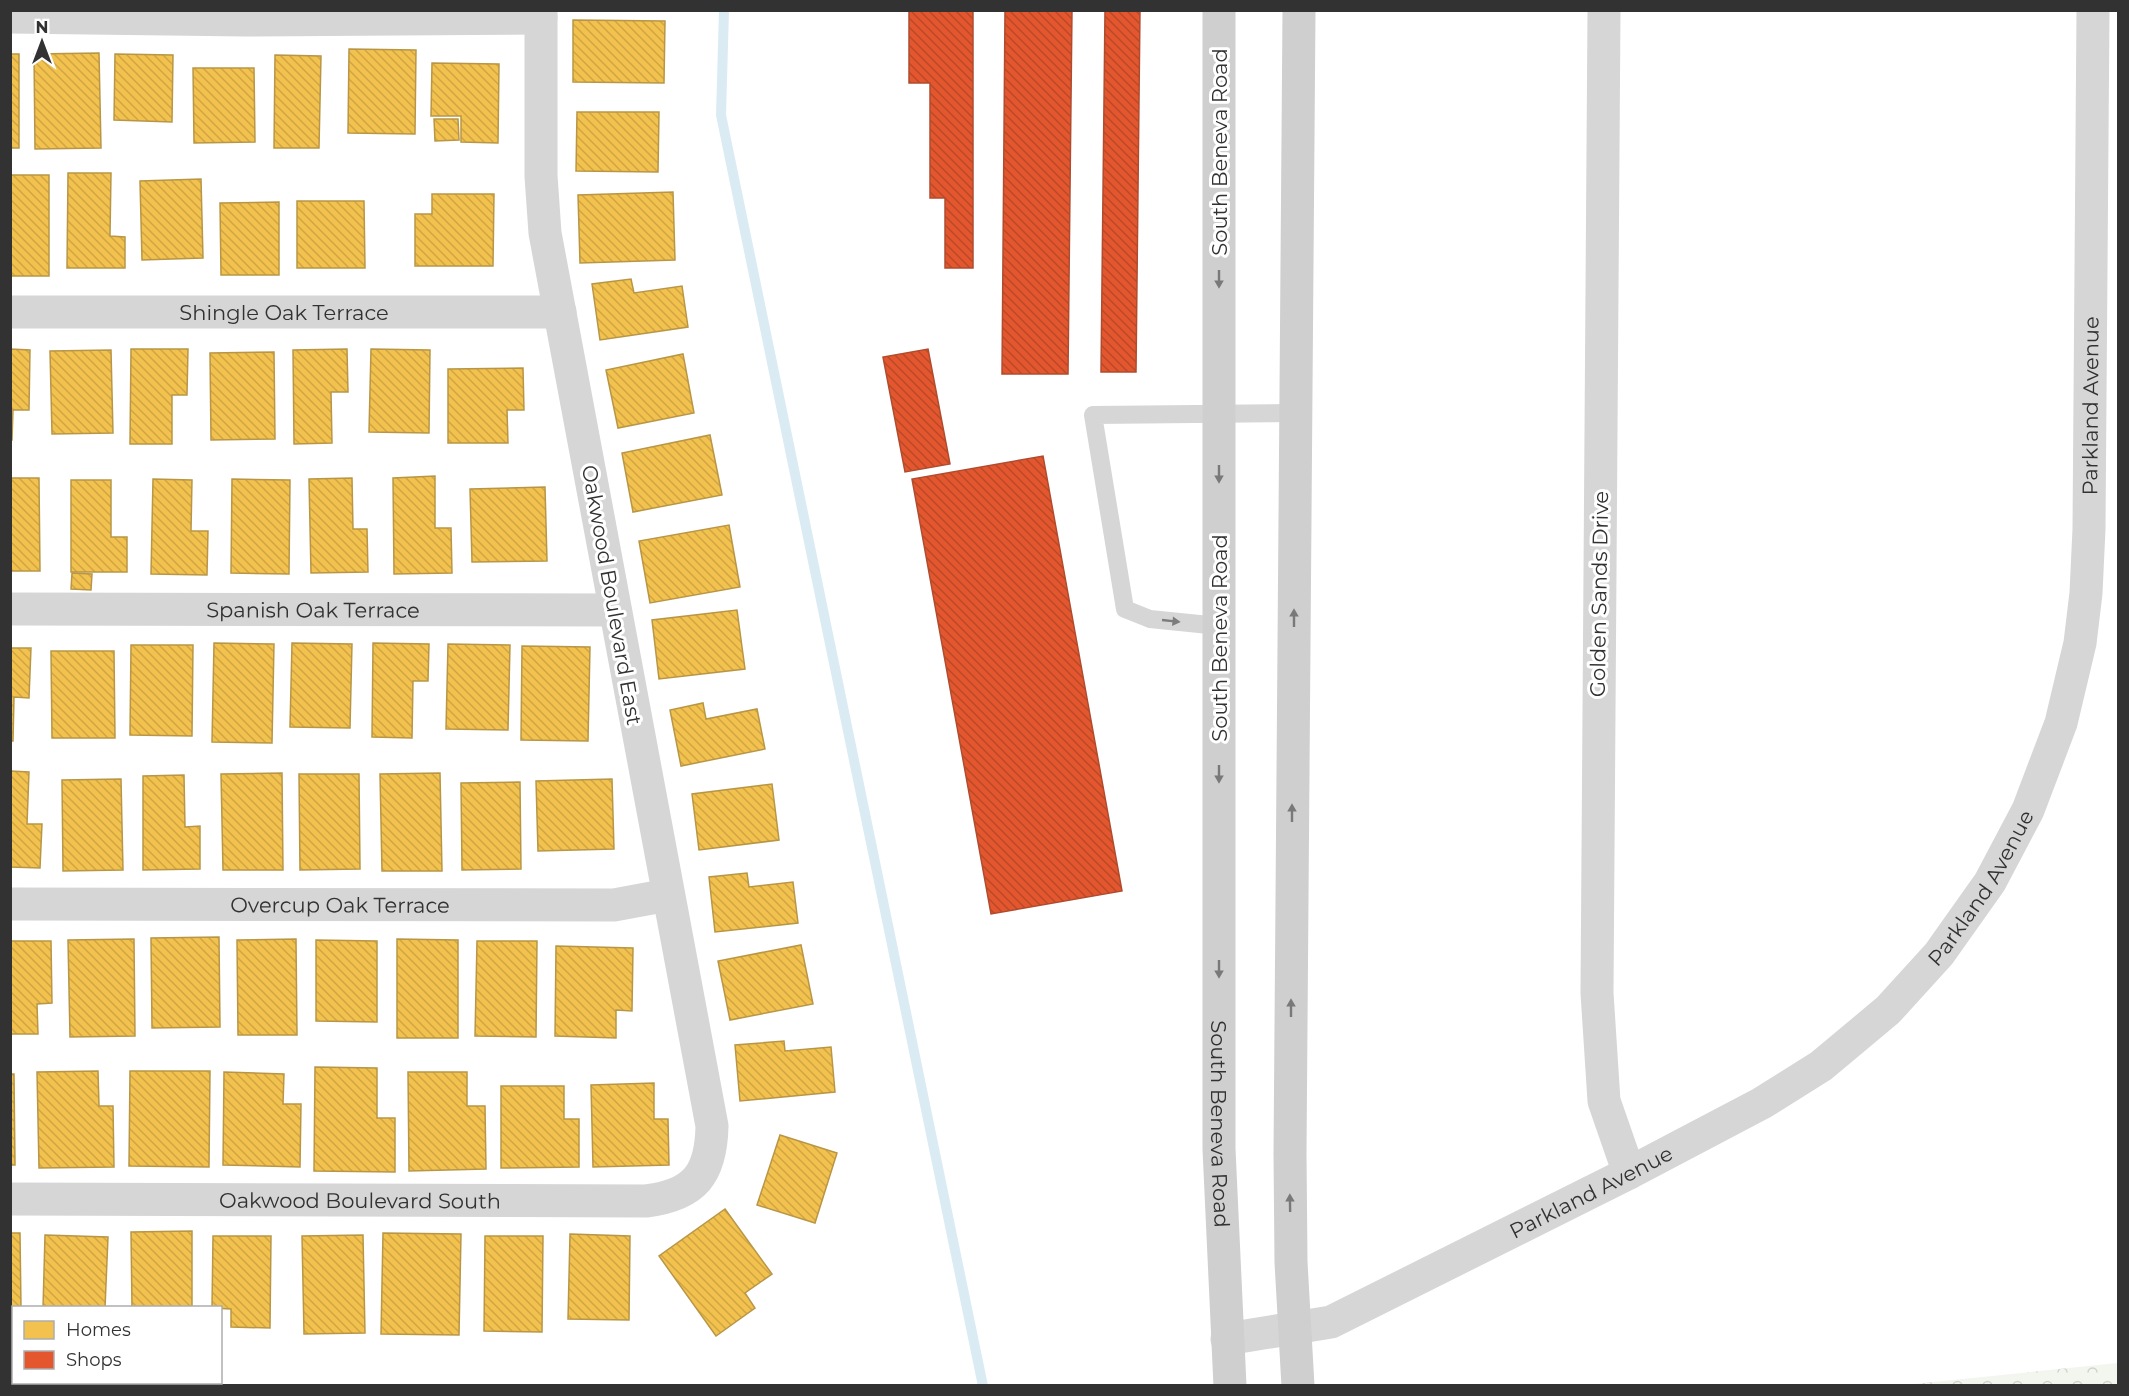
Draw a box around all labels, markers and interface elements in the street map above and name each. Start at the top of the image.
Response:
north arrow [12,12,72,72]
text: N [36,18,48,37]
street label: South Beneva Road [1207,48,1232,256]
one-way arrow [1214,269,1224,288]
street label: Shingle Oak Terrace [179,300,389,325]
street label: Parkland Avenue [2077,316,2103,496]
street label: Oakwood Boulevard East [577,463,647,727]
one-way arrow [1214,464,1224,483]
street label: Golden Sands Drive [1585,491,1613,697]
street label: South Beneva Road [1207,534,1232,742]
street label: Spanish Oak Terrace [206,597,420,622]
one-way arrow [1289,609,1299,628]
one-way arrow [1162,616,1181,626]
one-way arrow [1214,764,1224,783]
one-way arrow [1288,804,1297,823]
street label: Parkland Avenue [1922,806,2038,971]
street label: Overcup Oak Terrace [230,892,450,917]
one-way arrow [1214,959,1224,978]
one-way arrow [1286,999,1296,1018]
street label: South Beneva Road [1206,1020,1235,1228]
street label: Parkland Avenue [1505,1140,1676,1243]
street label: Oakwood Boulevard South [219,1187,501,1213]
one-way arrow [1285,1194,1295,1213]
legend [12,1306,222,1384]
text: Homes [66,1319,131,1341]
text: Shops [66,1349,122,1371]

